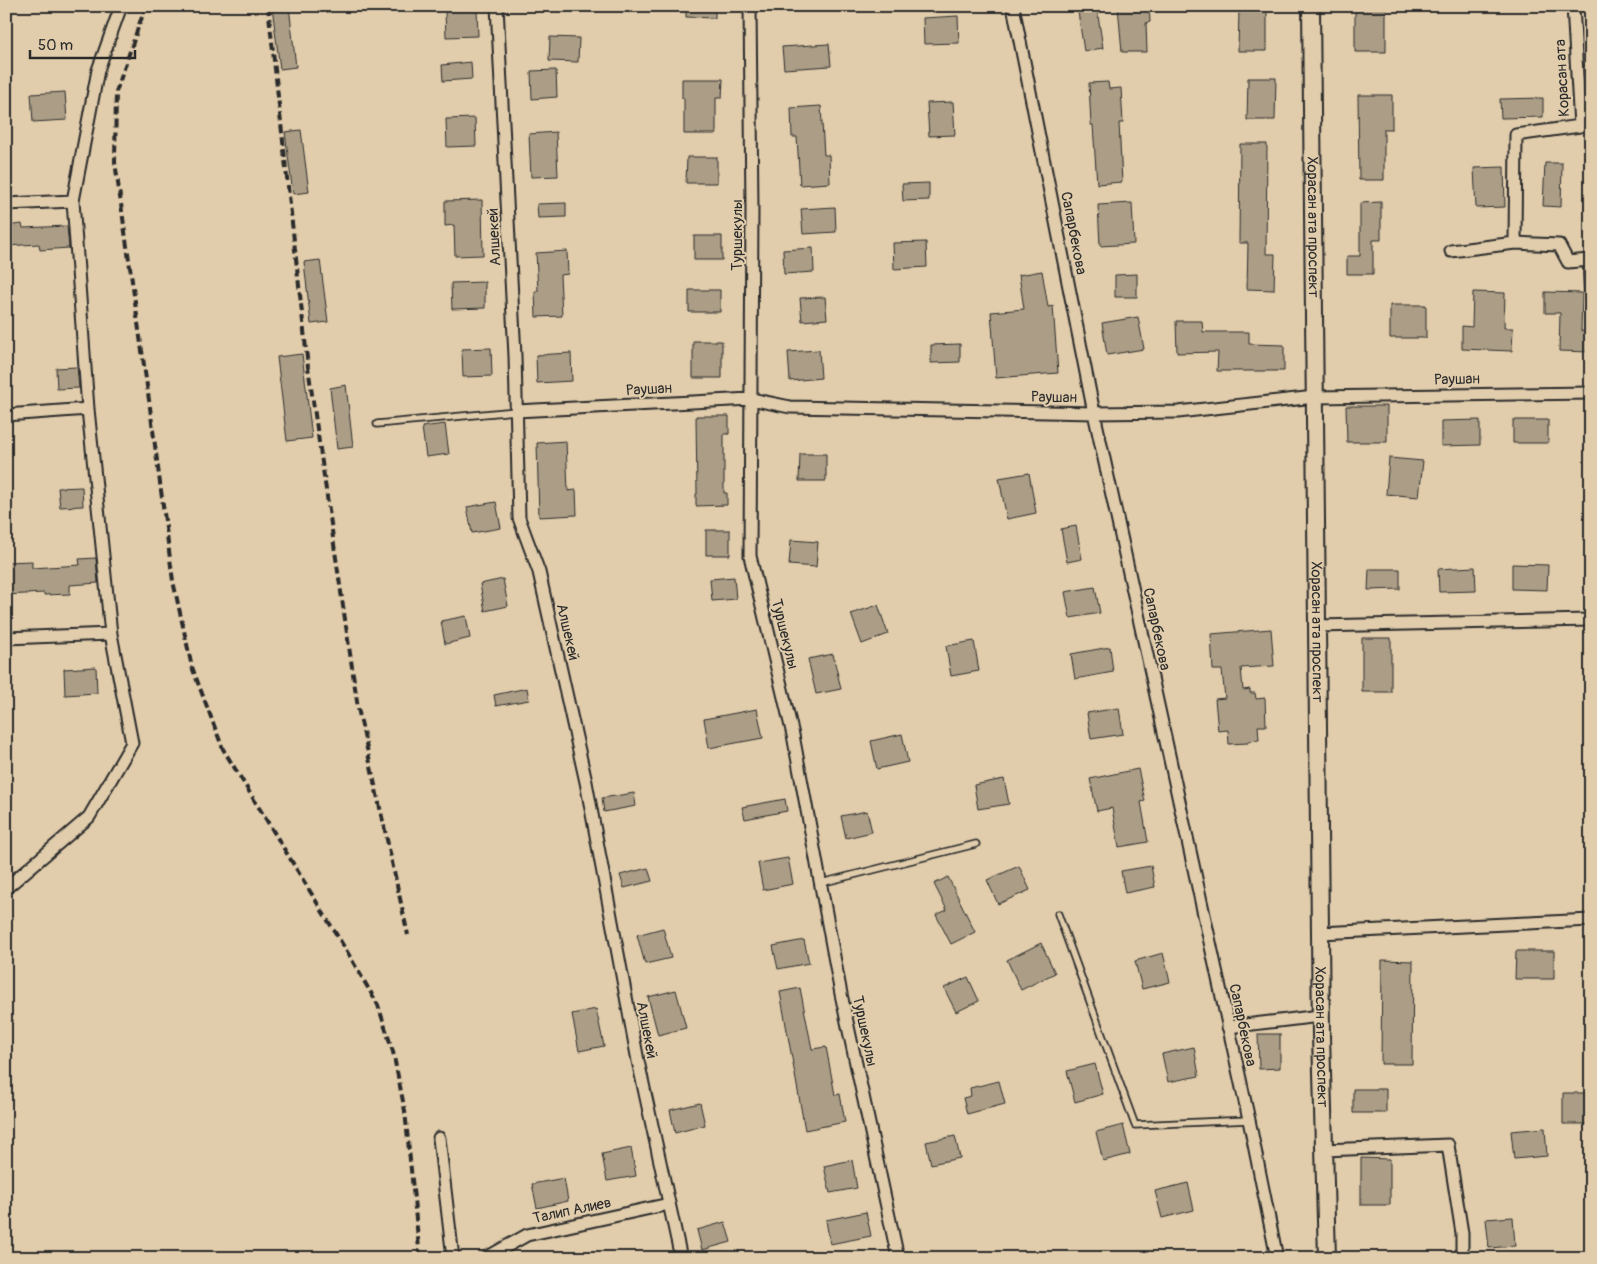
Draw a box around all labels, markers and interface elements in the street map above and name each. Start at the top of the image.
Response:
scale bar [30,28,135,60]
text: 50 m [38,36,73,55]
street label: Корасан ата [1551,39,1574,117]
street label: Хорасан ата проспект [1302,156,1323,298]
street label: Сапарбекова [1056,190,1091,276]
street label: Туршекулы [728,199,747,271]
street label: Алшекей [483,208,506,266]
street label: Раушан [1434,370,1480,389]
street label: Раушан [626,379,672,400]
street label: Раушан [1031,388,1077,407]
street label: Хорасан ата проспект [1306,561,1327,703]
street label: Сапарбекова [1138,586,1175,672]
street label: Туршекулы [767,597,802,671]
street label: Алшекей [552,602,583,662]
street label: Хорасан ата проспект [1310,966,1332,1108]
street label: Сапарбекова [1224,982,1261,1068]
street label: Туршекулы [848,994,881,1068]
street label: Алшекей [632,1000,661,1060]
street label: Талип Алиев [531,1193,613,1228]

